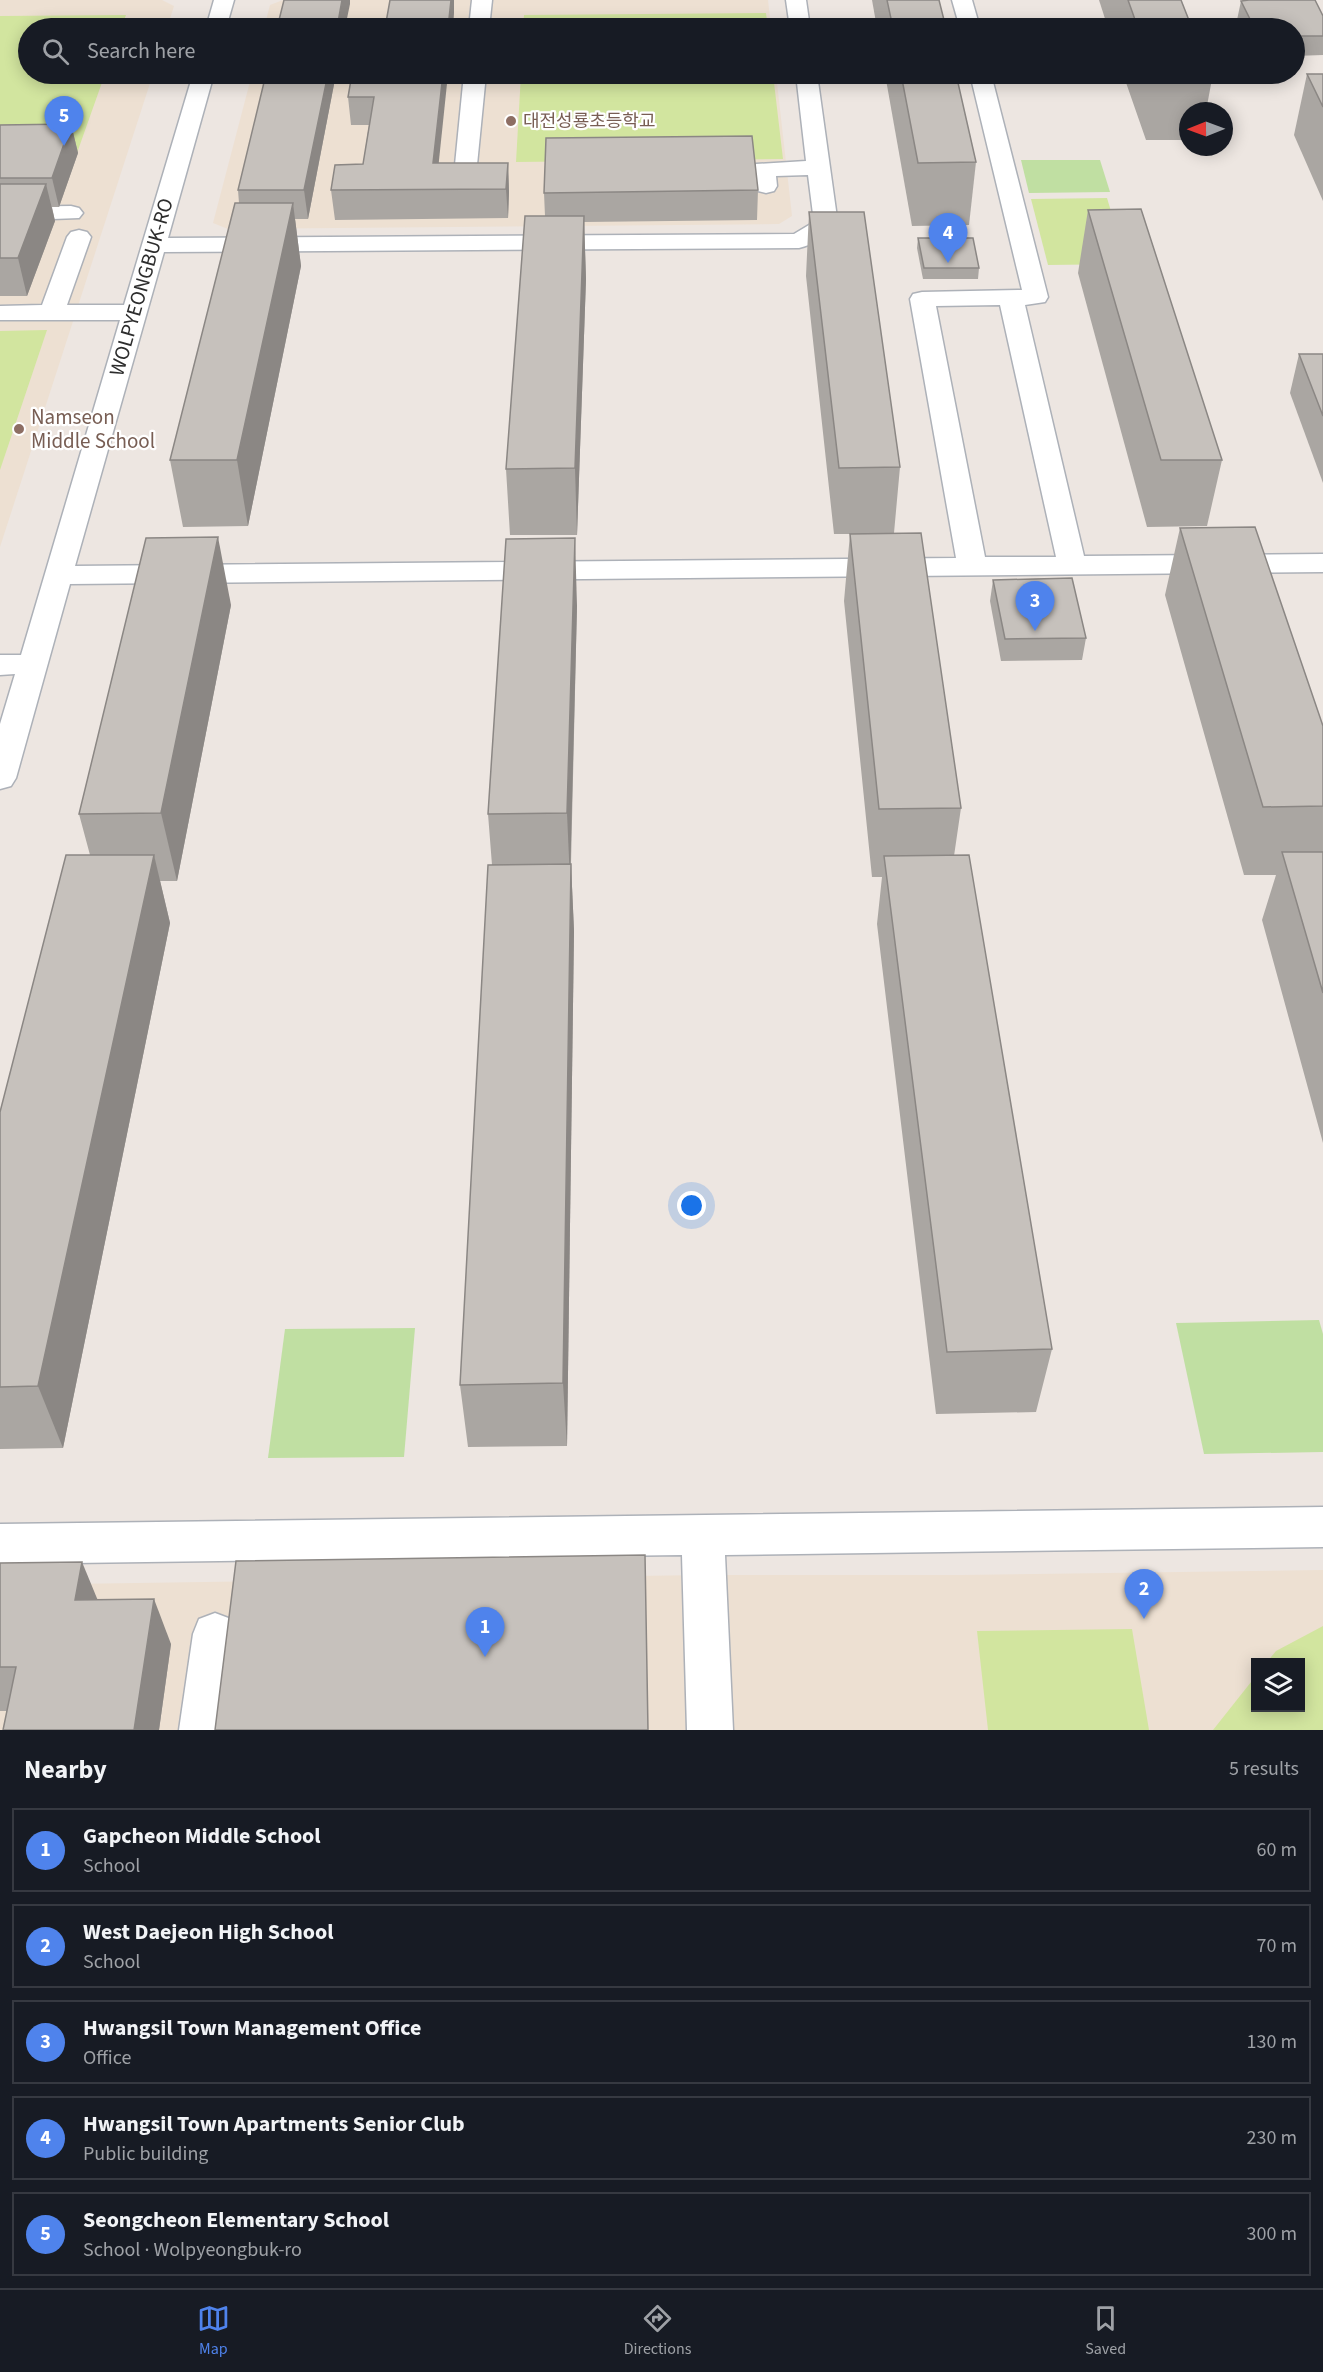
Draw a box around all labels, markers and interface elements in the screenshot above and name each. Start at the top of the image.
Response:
search box [18,18,1305,84]
icon: search [39,35,72,68]
text: Search here [87,35,195,67]
pin: 5 [44,96,84,146]
north arrow [1179,102,1233,156]
place label: 대전성룡초등학교 [523,109,655,134]
marker: 대전성룡초등학교 [504,114,518,128]
street label: WOLPYEONGBUK-RO [101,195,181,379]
pin: 4 [928,214,968,263]
place label: Namseon Middle School [31,402,155,456]
marker: Namseon Middle School [12,422,26,436]
pin: 3 [1016,582,1054,631]
your location [677,1191,706,1220]
pin: 2 [1124,1570,1164,1619]
pin: 1 [466,1608,504,1657]
map controls [1251,1658,1305,1712]
button: layers [1251,1658,1305,1712]
text: Nearby [24,1751,107,1788]
text: 5 results [1229,1755,1299,1783]
text: Gapcheon Middle School [83,1820,321,1852]
text: 1 [40,1836,51,1864]
text: 60 m [1257,1836,1297,1864]
text: School [83,1852,140,1880]
text: West Daejeon High School [83,1916,334,1948]
text: 2 [40,1932,51,1960]
text: 70 m [1257,1932,1297,1960]
text: School [83,1948,140,1976]
text: Hwangsil Town Management Office [83,2012,421,2044]
text: 3 [40,2028,51,2056]
text: 130 m [1247,2028,1297,2056]
text: Office [83,2044,131,2072]
text: Hwangsil Town Apartments Senior Club [83,2108,465,2140]
text: 4 [40,2124,51,2152]
text: 230 m [1247,2124,1297,2152]
text: Public building [83,2140,208,2168]
text: Seongcheon Elementary School [83,2204,389,2236]
text: 5 [40,2220,51,2248]
text: 300 m [1247,2220,1297,2248]
text: School · Wolpyeongbuk-ro [83,2236,302,2264]
tab: Map [197,2302,230,2360]
tab: Directions [624,2302,691,2360]
tab: Saved [1085,2302,1126,2360]

